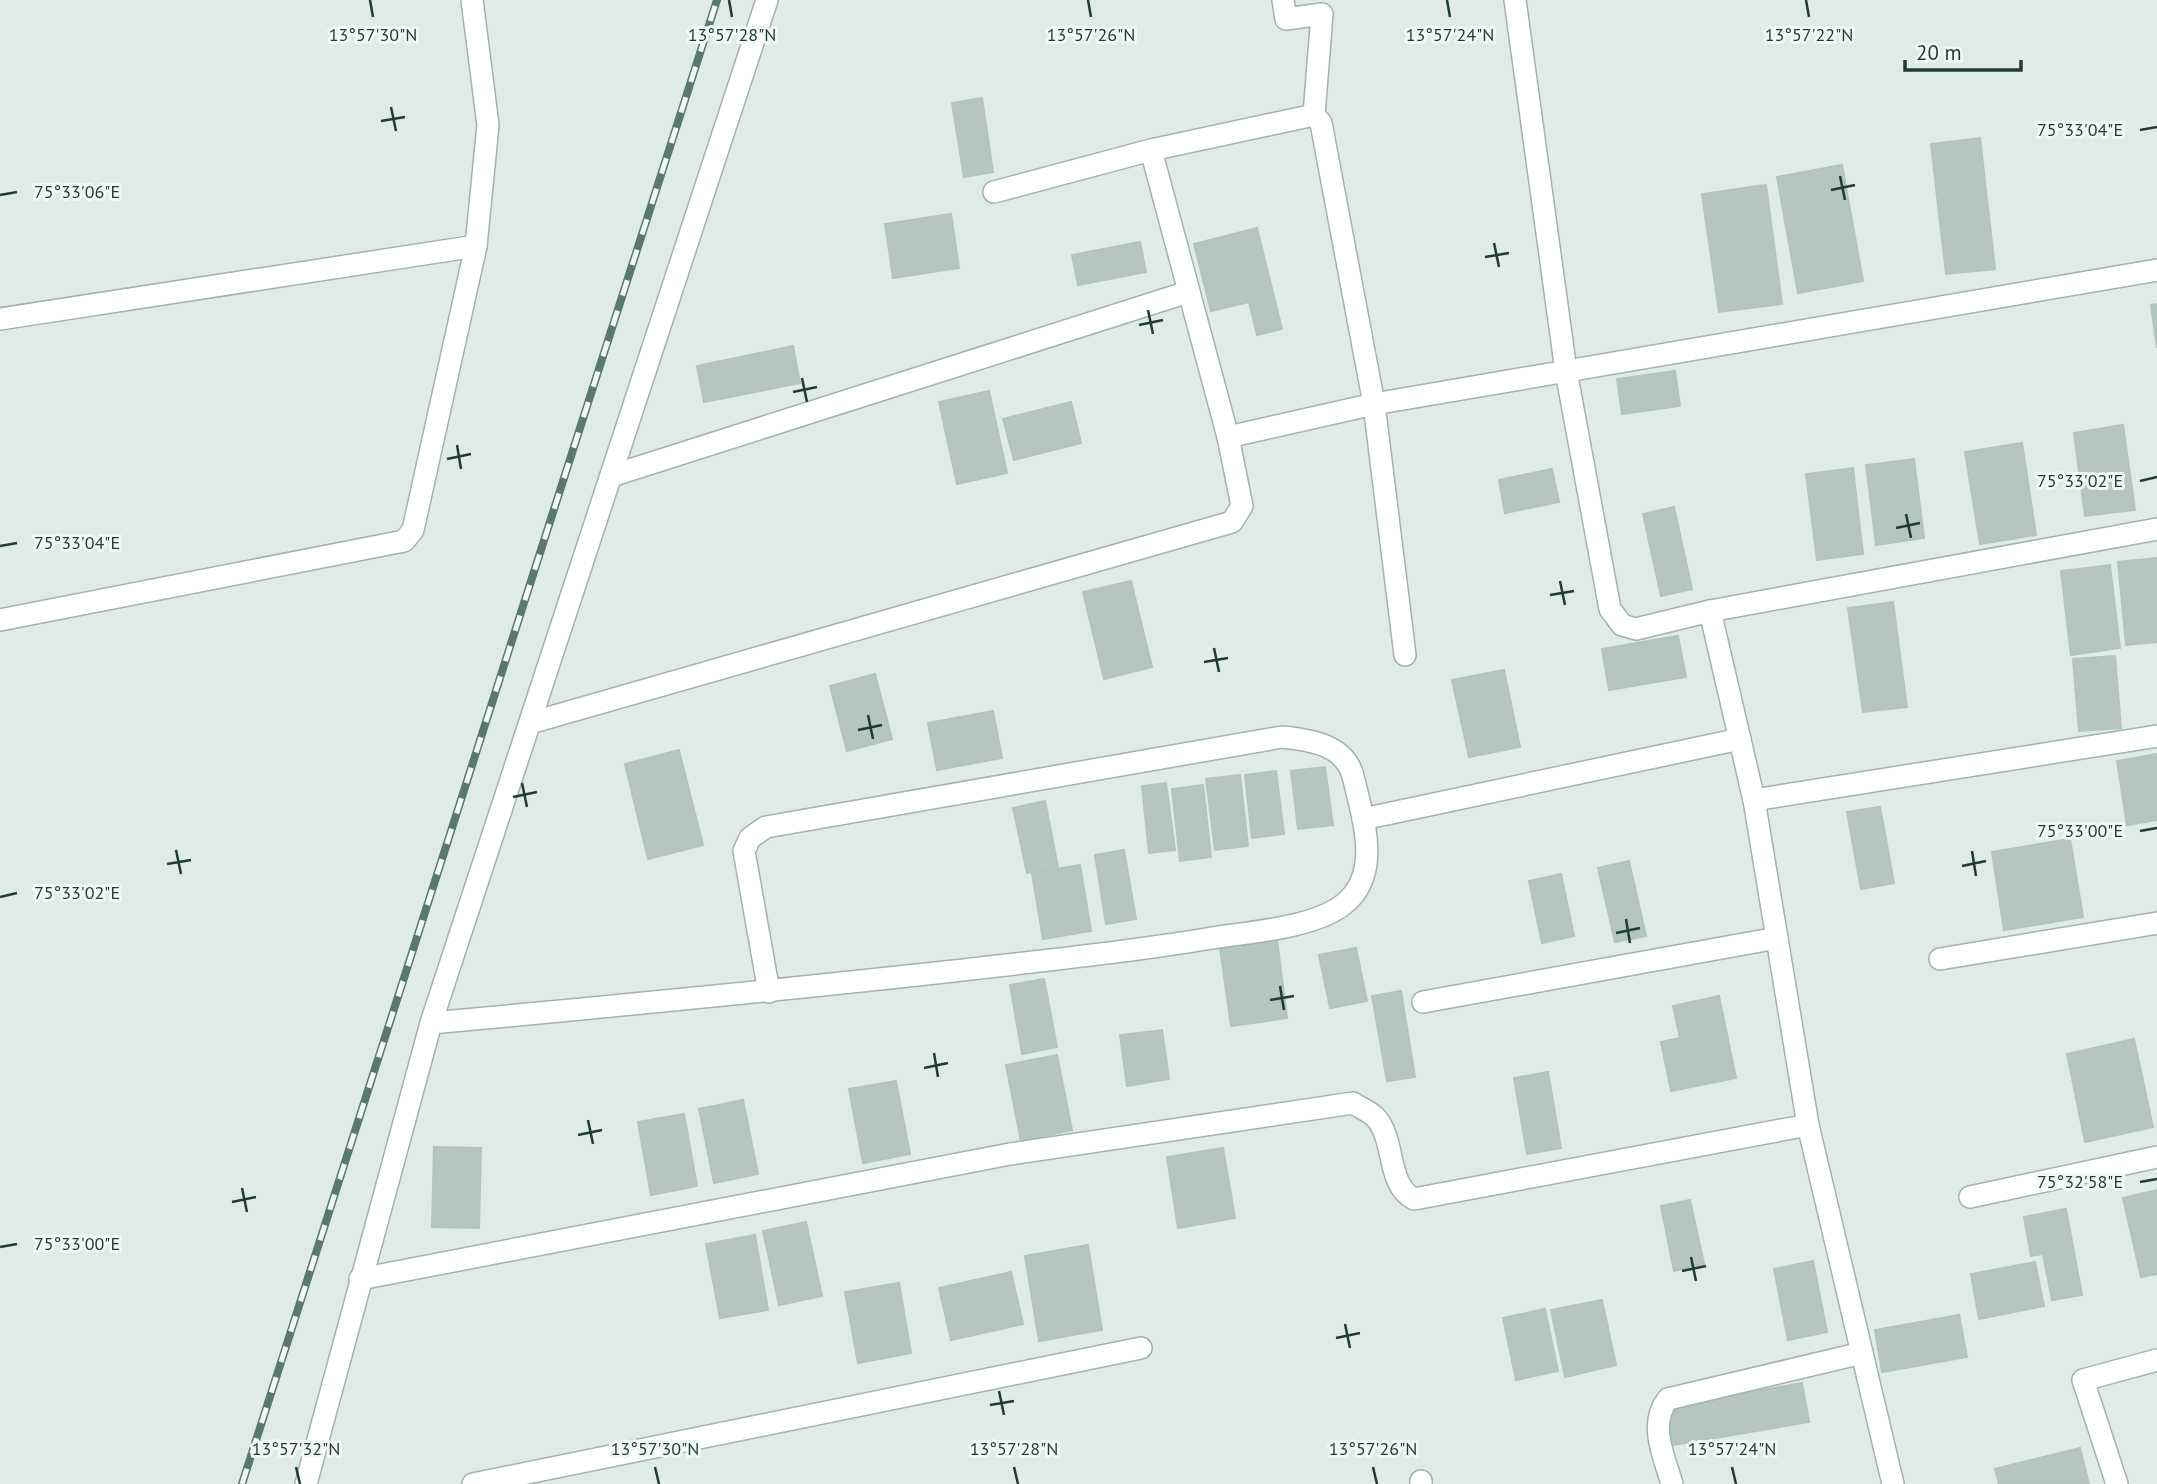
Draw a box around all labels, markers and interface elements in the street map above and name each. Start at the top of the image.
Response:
text: 13°57'30"N [329,23,417,46]
text: 13°57'28"N [688,23,776,46]
text: 13°57'26"N [1047,23,1135,46]
text: 13°57'24"N [1406,23,1494,46]
text: 13°57'22"N [1765,23,1853,46]
scale bar [1905,28,2021,72]
text: 20 m [1916,39,1962,66]
text: 75°33'04"E [2037,118,2123,141]
text: 75°33'06"E [34,180,120,203]
text: 75°33'02"E [2037,469,2123,492]
text: 75°33'04"E [34,531,120,554]
text: 75°33'00"E [2037,819,2123,842]
text: 75°33'02"E [34,881,120,904]
text: 75°32'58"E [2037,1170,2123,1193]
text: 75°33'00"E [34,1232,120,1255]
text: 13°57'32"N [252,1437,340,1460]
text: 13°57'30"N [611,1437,699,1460]
text: 13°57'28"N [970,1437,1058,1460]
text: 13°57'26"N [1329,1437,1417,1460]
text: 13°57'24"N [1688,1437,1776,1460]

